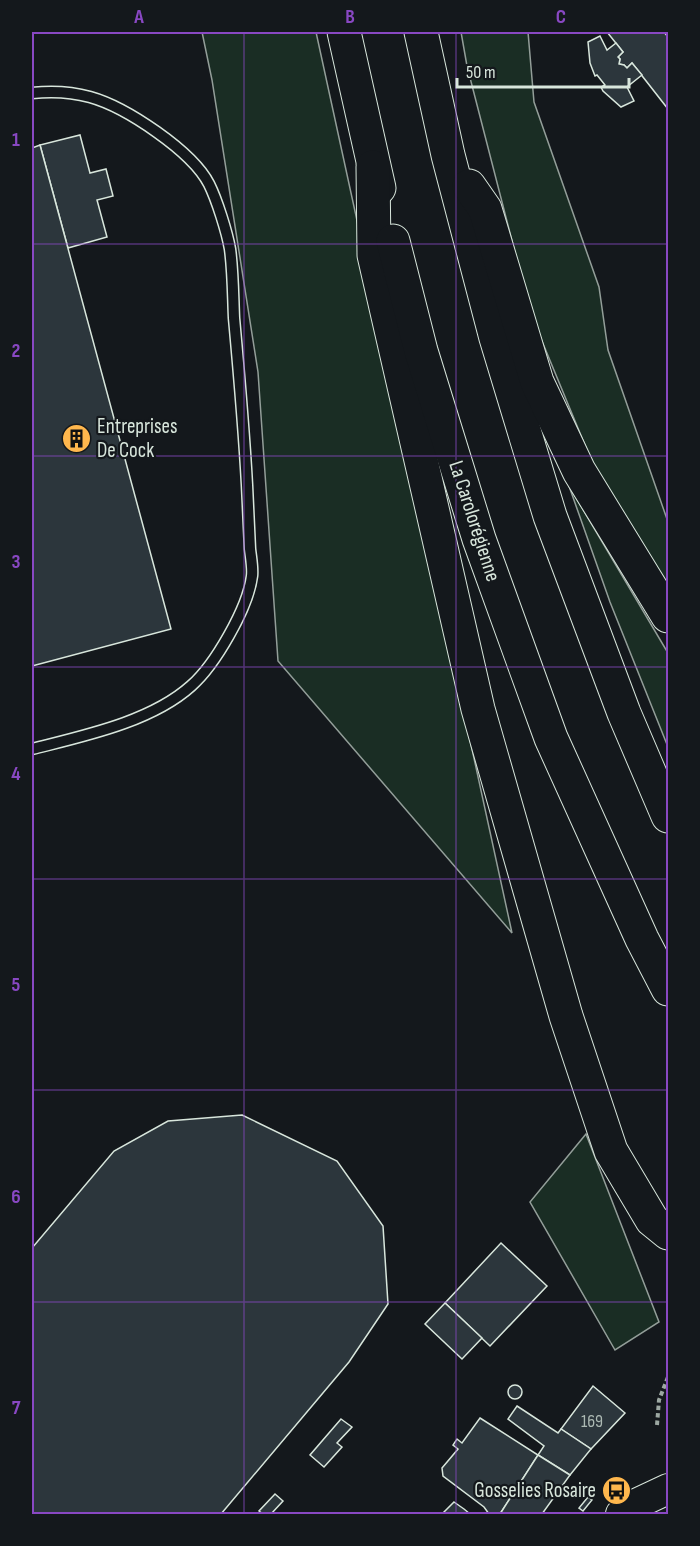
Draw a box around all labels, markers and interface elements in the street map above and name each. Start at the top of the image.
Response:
text: A [133,5,144,29]
text: B [345,5,355,29]
text: C [556,5,566,29]
scale bar [457,51,630,89]
text: 50 m [466,62,496,83]
text: 1 [12,128,20,152]
text: 2 [12,339,20,363]
place label: Entreprises De Cock [97,414,177,463]
building icon: Entreprises De Cock [60,422,92,454]
street label: La Carolorégienne [443,458,506,585]
text: 3 [12,550,21,574]
text: 4 [11,762,21,786]
text: 5 [12,973,21,997]
text: 6 [11,1185,21,1209]
text: 7 [12,1396,21,1420]
house number: 169 [581,1411,603,1432]
bus stop icon: Gosselies Rosaire [601,1474,633,1506]
place label: Gosselies Rosaire [474,1478,596,1503]

